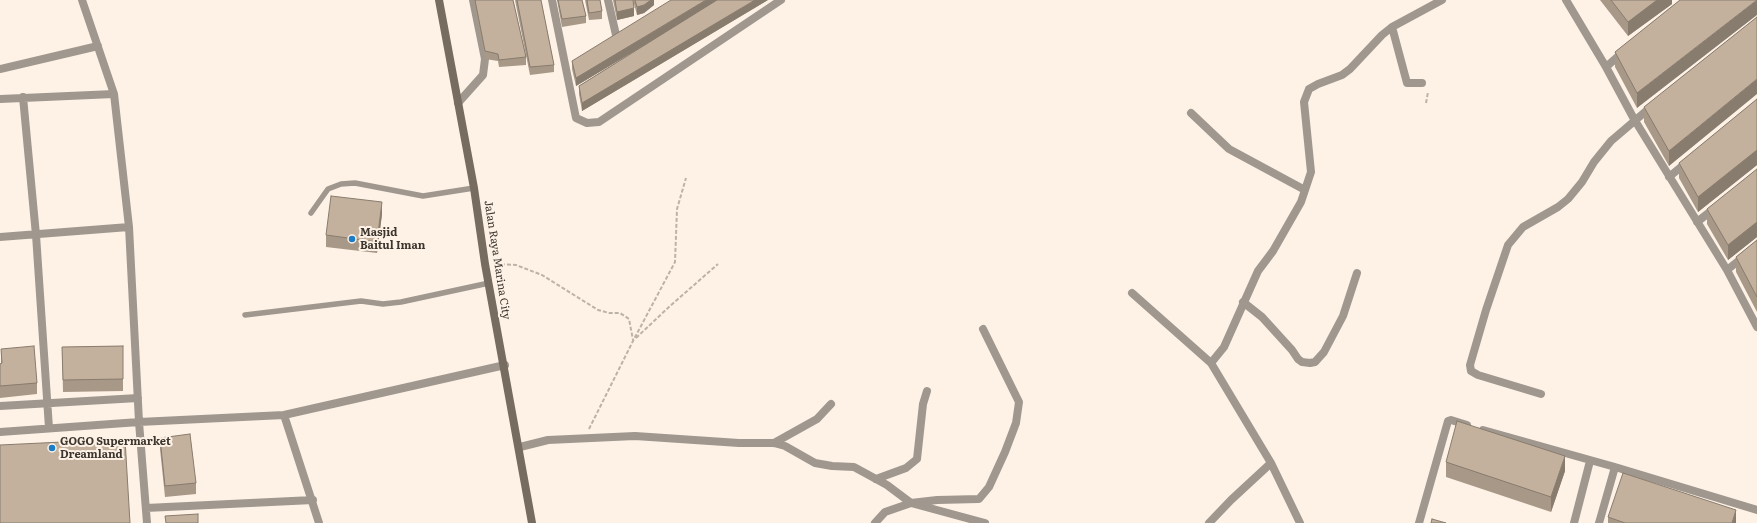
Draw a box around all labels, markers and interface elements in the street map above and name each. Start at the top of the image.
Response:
street label: Jalan Raya Marina City [481,199,513,321]
place label: Masjid Baitul Iman [360,226,425,252]
marker: Masjid Baitul Iman [347,234,357,244]
place label: GOGO Supermarket Dreamland [60,435,171,461]
marker: GOGO Supermarket Dreamland [47,443,57,453]

